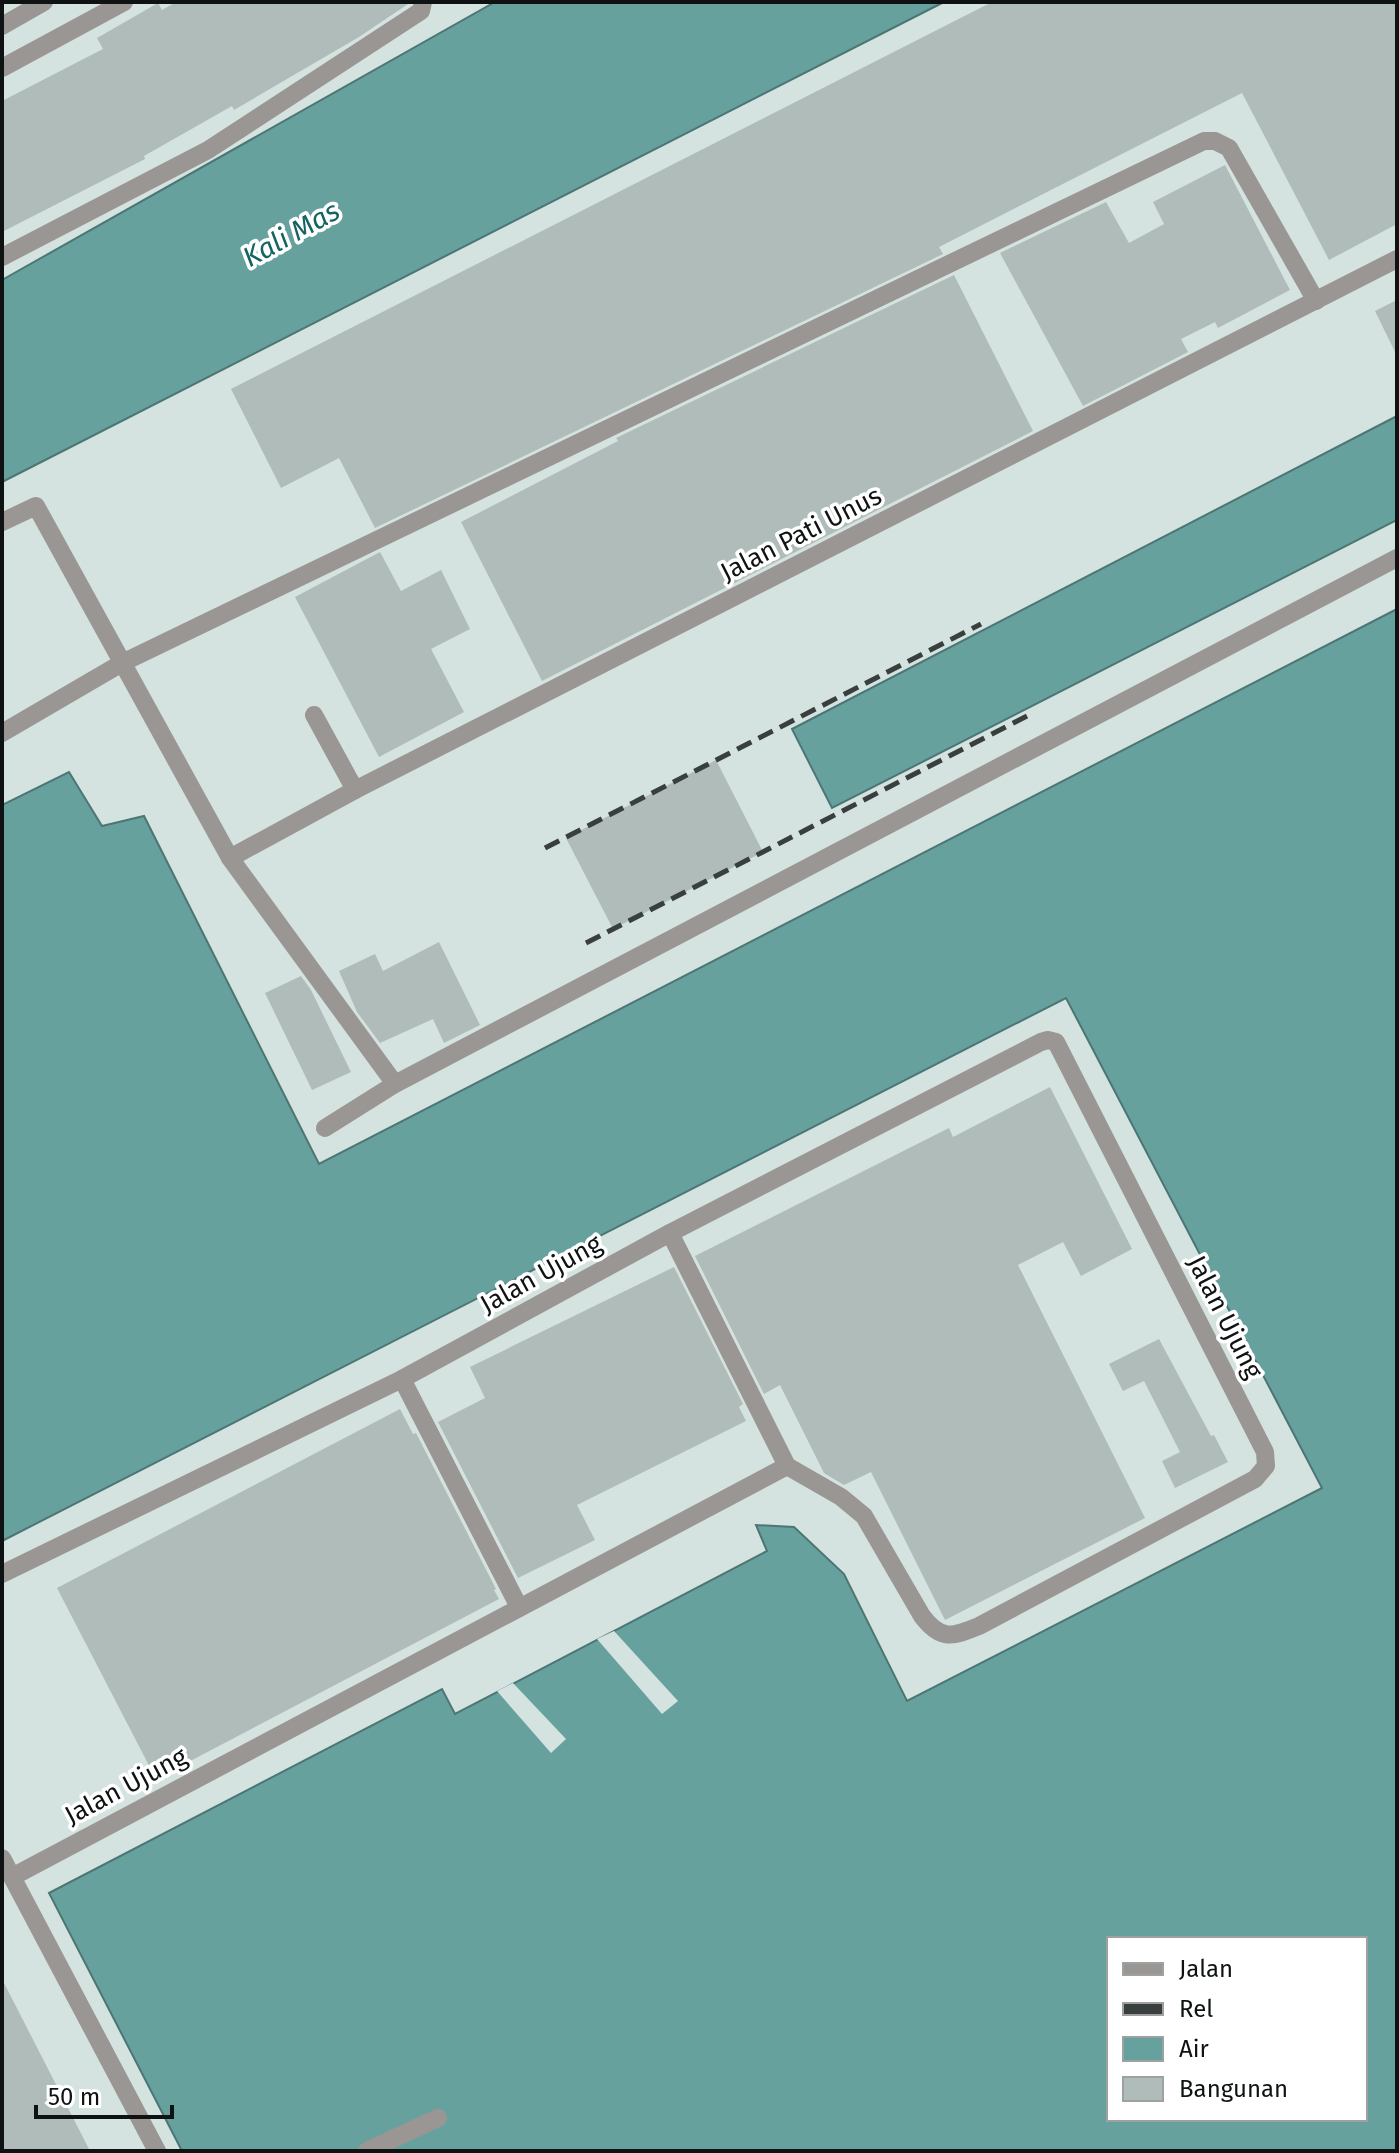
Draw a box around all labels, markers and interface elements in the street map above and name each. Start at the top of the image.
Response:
water label: Kali Mas [237,194,345,274]
street label: Jalan Pati Unus [715,480,887,588]
street label: Jalan Ujung [475,1228,608,1320]
street label: Jalan Ujung [1181,1250,1269,1384]
street label: Jalan Ujung [60,1741,193,1831]
legend [1107,1937,1367,2121]
text: Jalan [1179,1955,1233,1983]
text: Rel [1179,1995,1213,2023]
text: Air [1179,2035,1210,2063]
scale bar [36,2069,172,2119]
text: Bangunan [1179,2075,1288,2103]
text: 50 m [48,2083,100,2111]

